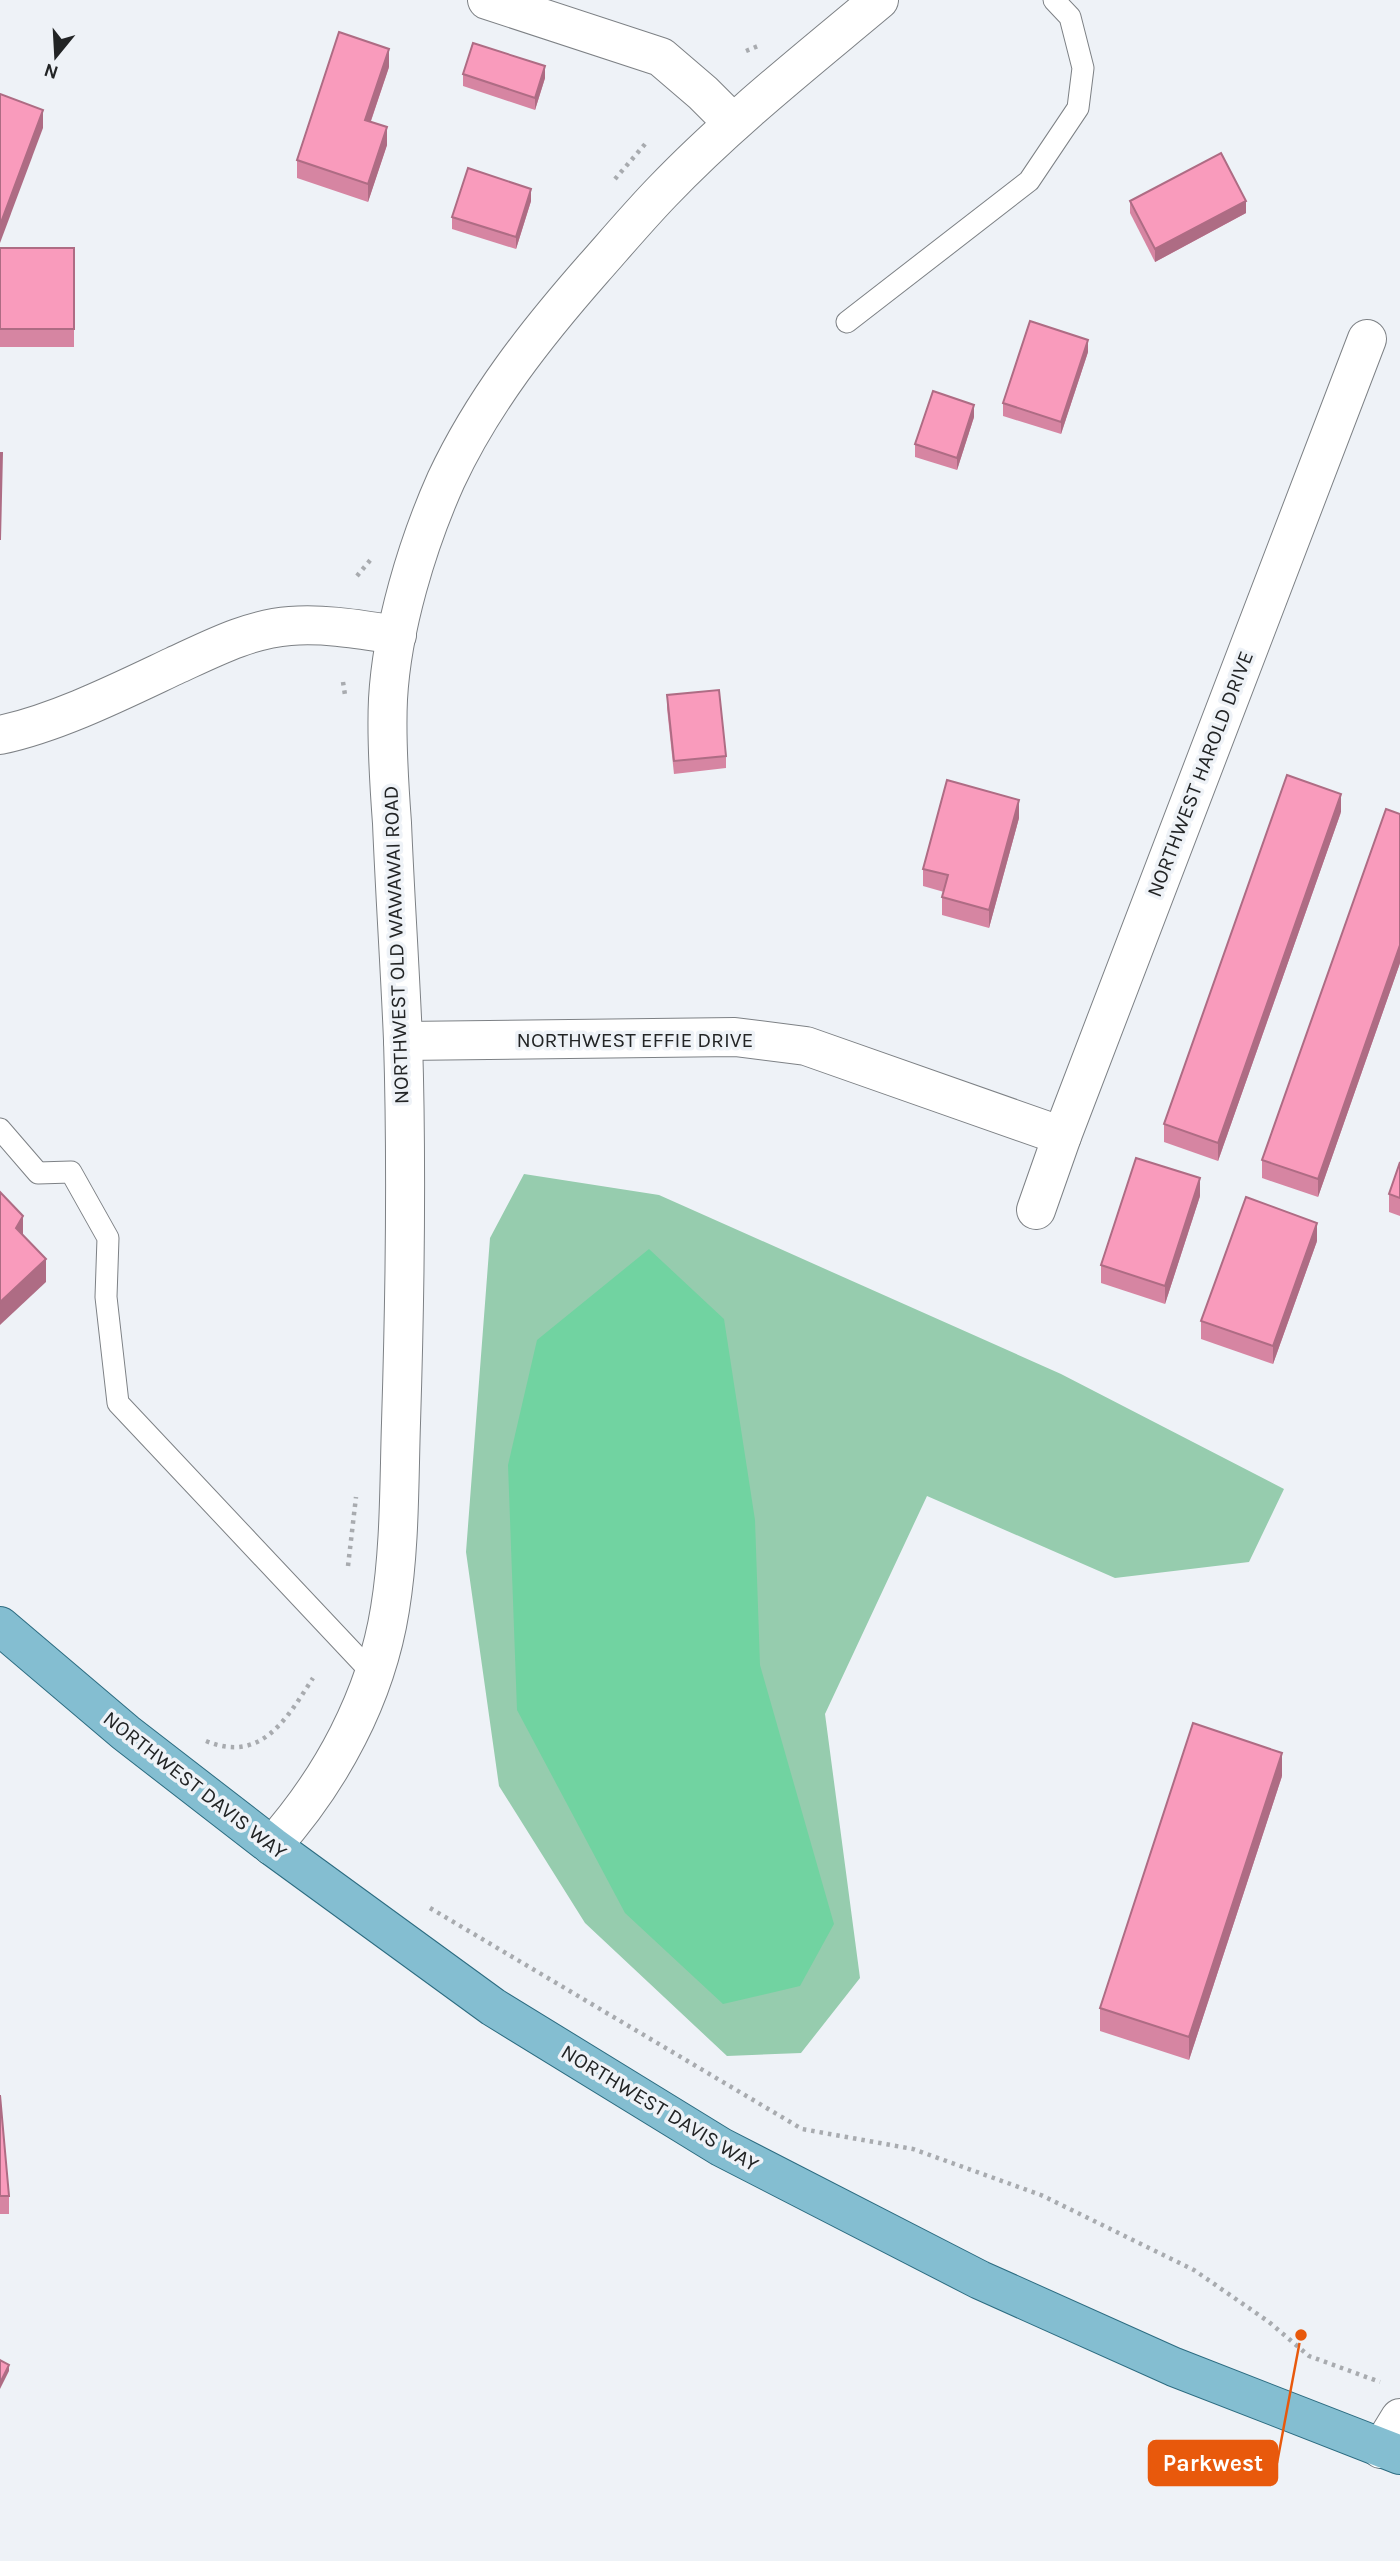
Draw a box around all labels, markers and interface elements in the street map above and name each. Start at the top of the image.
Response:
north arrow [21,21,91,91]
text: N [41,59,61,84]
street label: NORTHWEST HAROLD DRIVE [1142,648,1258,900]
street label: NORTHWEST OLD WAWAWAI ROAD [378,785,414,1105]
street label: NORTHWEST EFFIE DRIVE [517,1028,753,1052]
street label: NORTHWEST DAVIS WAY [99,1706,292,1864]
street label: NORTHWEST DAVIS WAY [557,2040,763,2177]
callout: Parkwest [1149,2441,1277,2485]
text: Parkwest [1163,2450,1263,2477]

